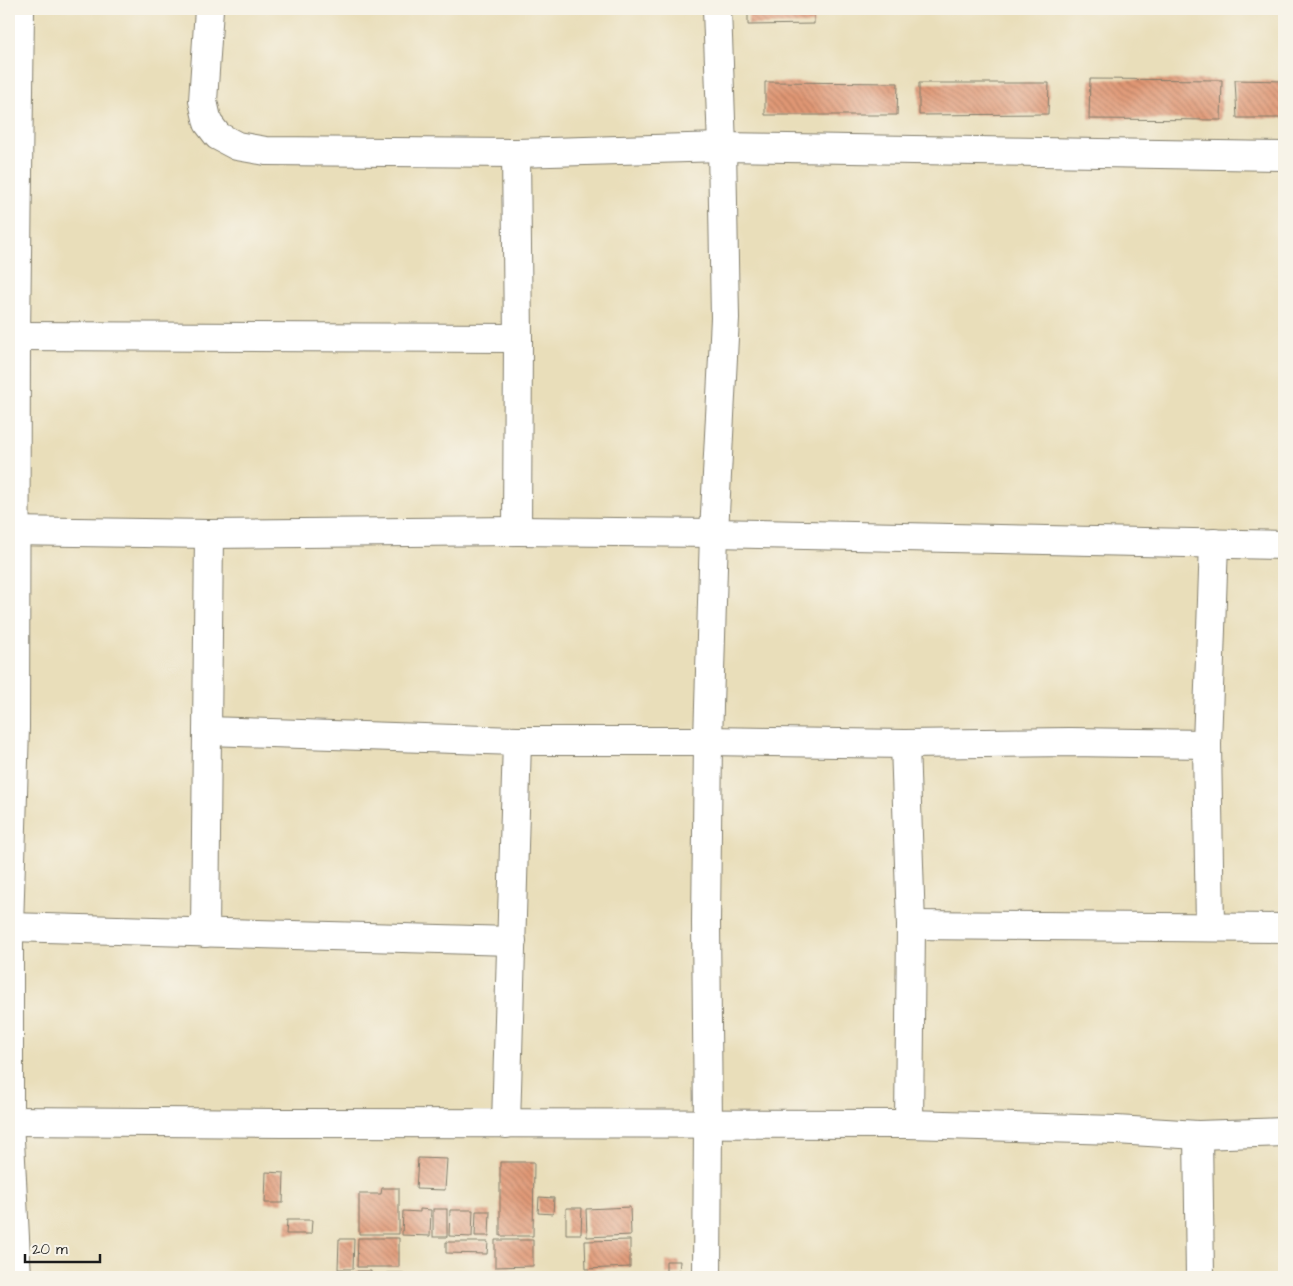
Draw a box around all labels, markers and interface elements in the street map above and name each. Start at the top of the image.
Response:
scale bar [25,1231,100,1263]
text: 20 m [32,1239,68,1260]

